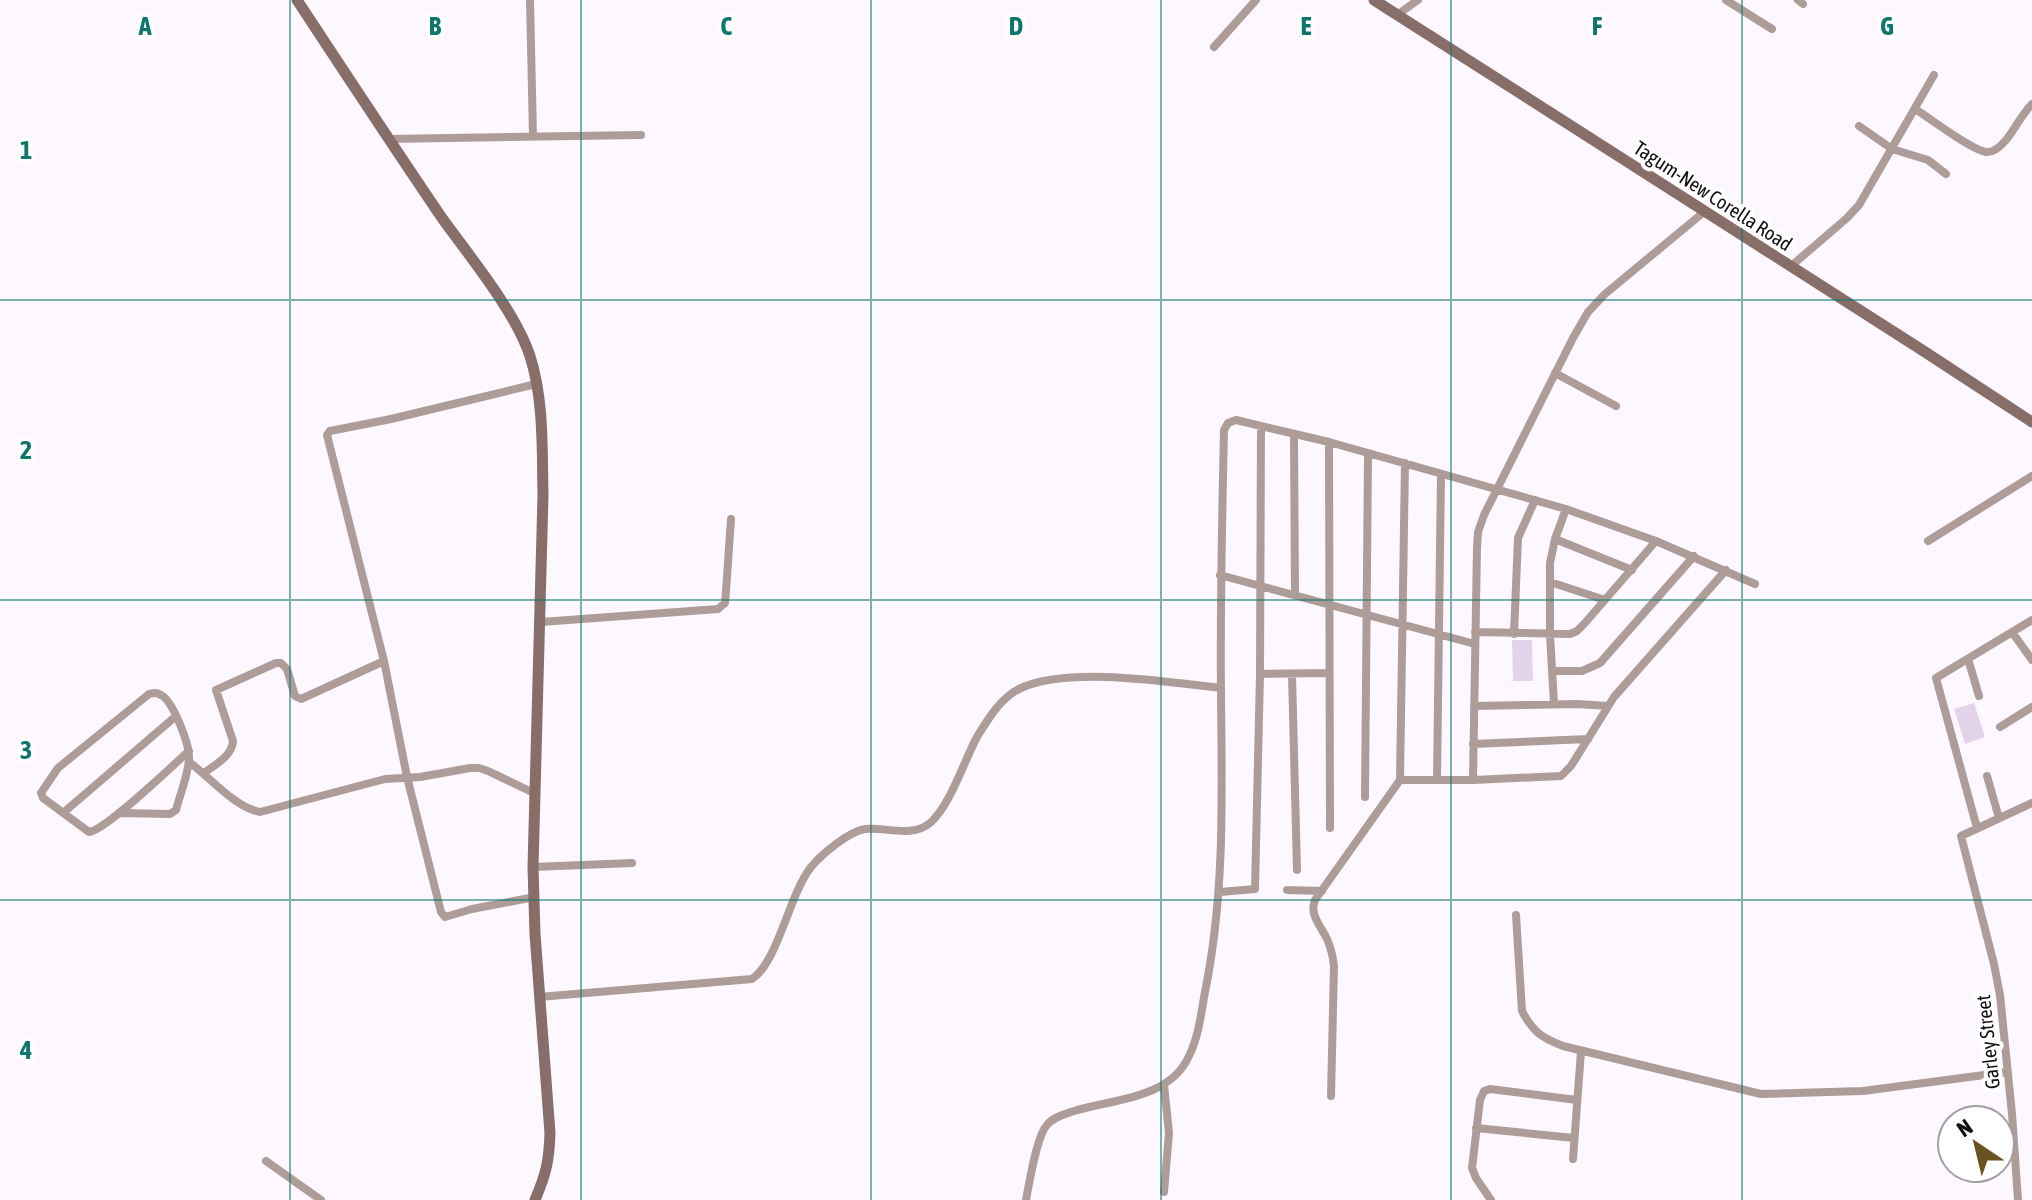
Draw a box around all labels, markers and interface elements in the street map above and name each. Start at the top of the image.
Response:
text: A [138,11,152,41]
text: B [429,11,442,41]
text: C [720,11,732,41]
text: D [1009,11,1023,41]
text: E [1300,11,1312,41]
text: F [1592,11,1603,41]
text: G [1880,11,1894,41]
text: 1 [20,135,32,165]
street label: Tagum-New Corella Road [1630,136,1797,255]
text: 2 [20,435,32,465]
text: 3 [20,735,32,765]
street label: Garley Street [1971,994,2004,1090]
text: 4 [19,1035,32,1065]
north arrow [1936,1104,2016,1184]
text: N [1952,1113,1977,1142]

